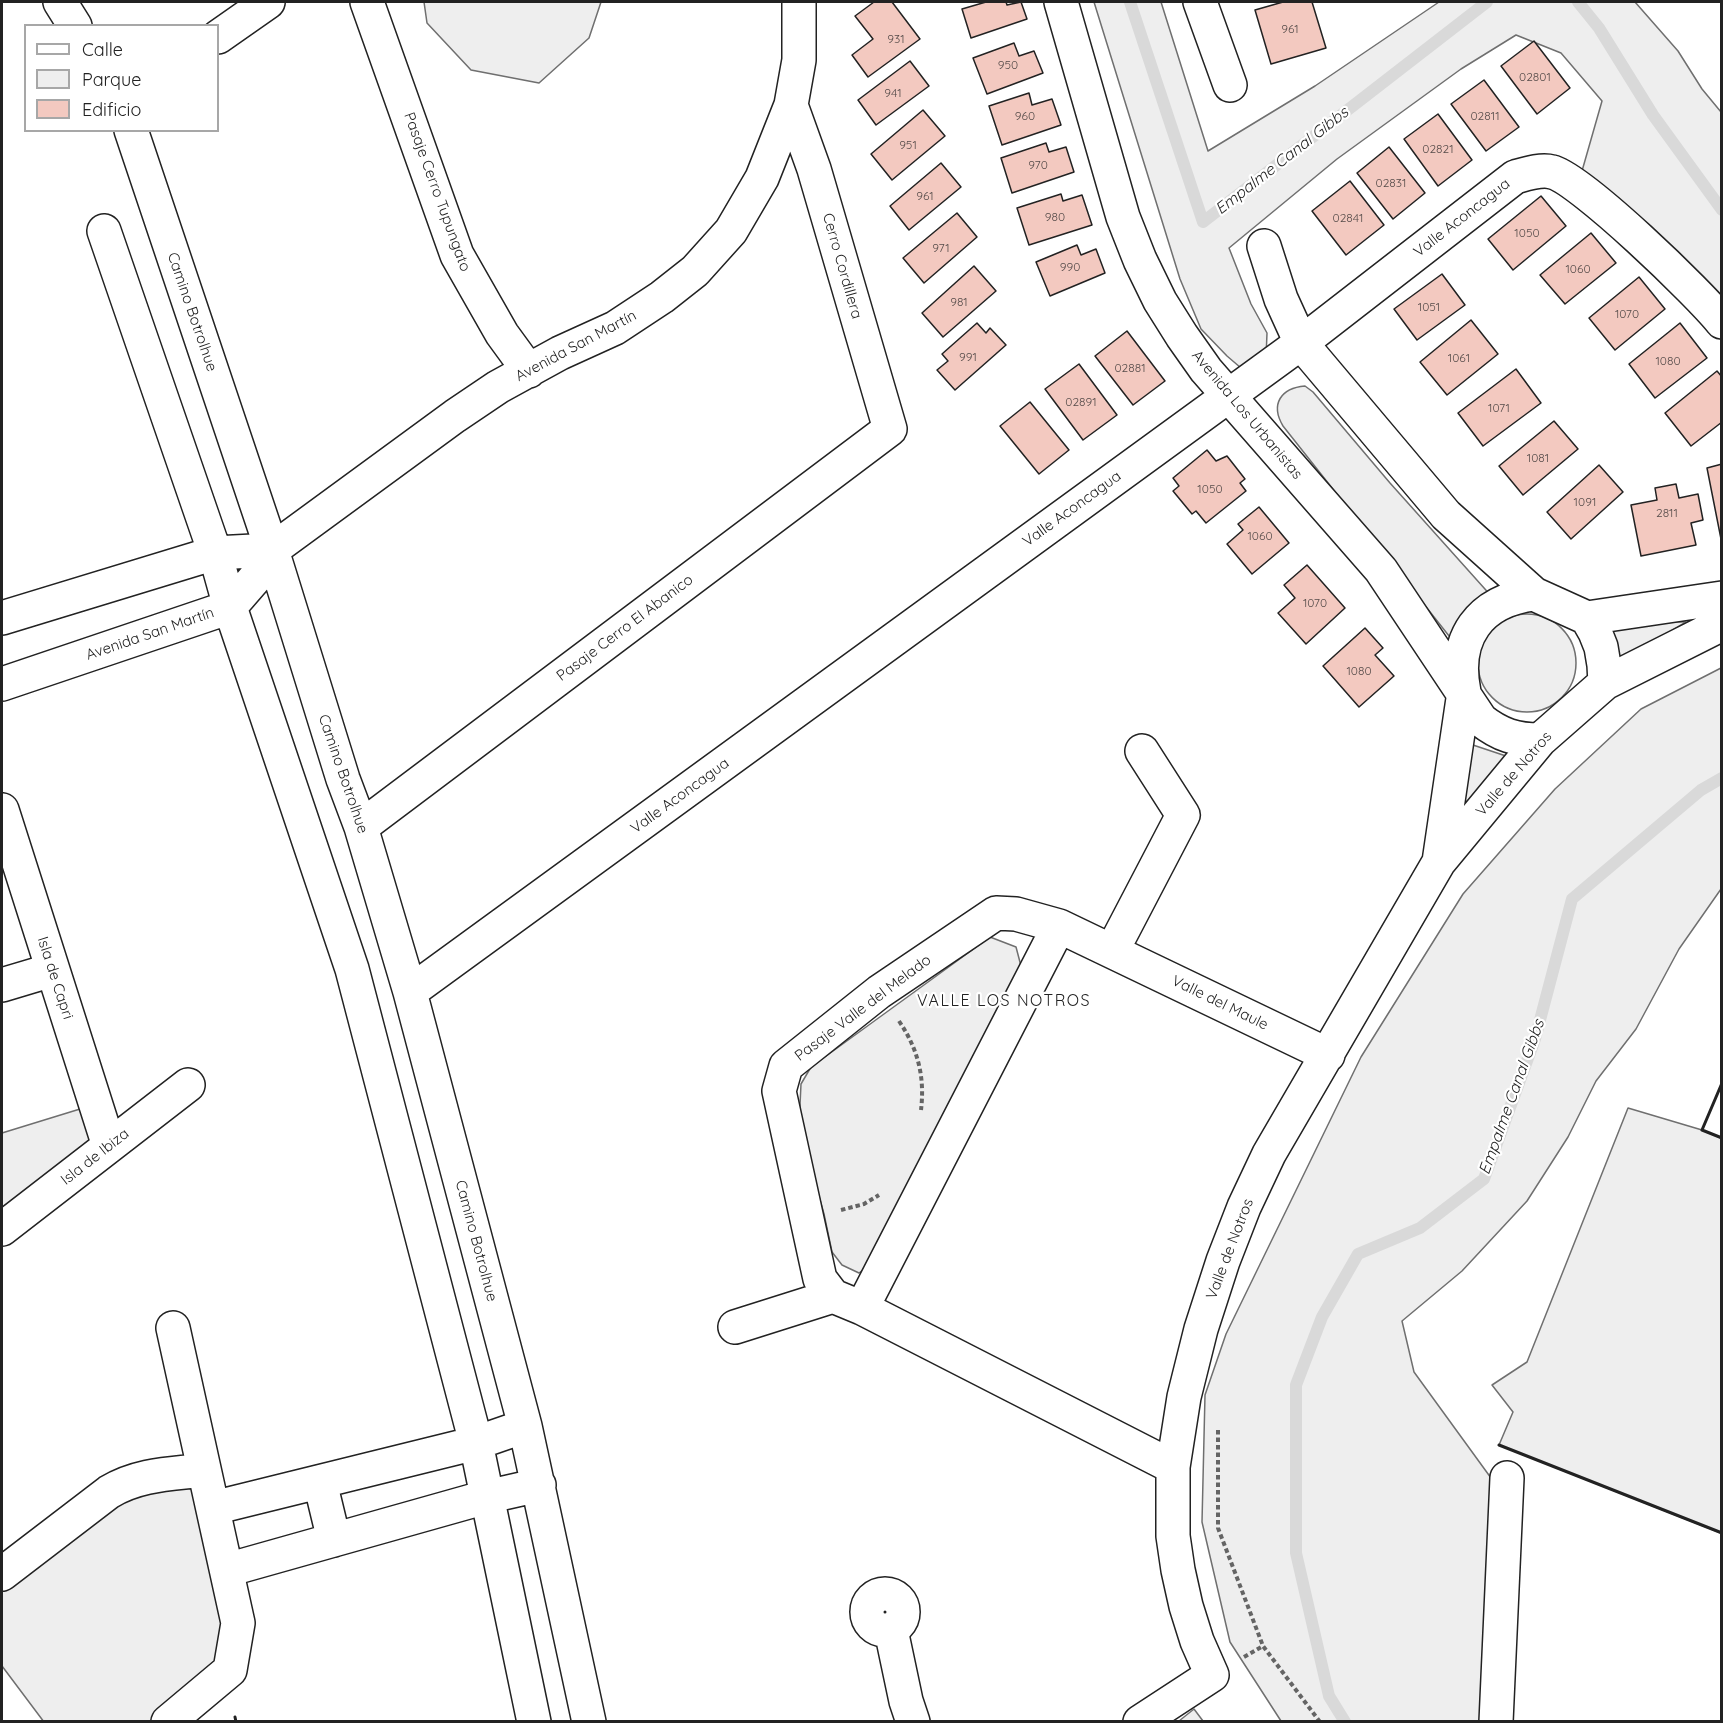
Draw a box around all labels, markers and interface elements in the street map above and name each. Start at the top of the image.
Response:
house number: 961 [1281,22,1299,36]
legend [24,24,219,132]
house number: 931 [887,32,905,46]
text: Calle [82,38,123,61]
house number: 950 [998,58,1018,72]
text: Parque [82,68,141,91]
house number: 02801 [1519,70,1551,84]
house number: 941 [884,86,902,100]
text: Edificio [82,98,141,121]
water label: Empalme Canal Gibbs [1212,103,1352,219]
house number: 960 [1015,109,1035,123]
house number: 02811 [1470,109,1500,123]
street label: Pasaje Cerro Tupungato [400,110,474,274]
house number: 951 [899,138,917,152]
house number: 02821 [1422,142,1454,156]
house number: 970 [1028,158,1048,172]
street label: Valle Aconcagua [1410,175,1514,261]
house number: 02831 [1376,176,1406,190]
house number: 961 [916,189,934,203]
house number: 980 [1045,210,1065,224]
street label: Cerro Cordillera [818,211,866,321]
house number: 02841 [1333,211,1363,225]
house number: 1050 [1514,226,1540,240]
house number: 971 [932,241,950,255]
street label: Camino Botrolhue [163,250,221,374]
house number: 990 [1060,260,1080,274]
house number: 1060 [1565,262,1591,276]
house number: 981 [950,295,968,309]
house number: 1051 [1418,300,1440,314]
street label: Avenida San Martín [512,307,640,385]
house number: 1070 [1615,307,1639,321]
street label: Avenida Los Urbanistas [1188,347,1306,483]
house number: 991 [959,350,977,364]
house number: 1061 [1448,351,1470,365]
house number: 1080 [1655,354,1681,368]
house number: 02881 [1114,361,1146,375]
house number: 02891 [1065,395,1097,409]
house number: 1071 [1488,401,1510,415]
house number: 1081 [1527,451,1549,465]
street label: Valle Aconcagua [1019,467,1125,551]
house number: 1050 [1197,482,1223,496]
house number: 1091 [1574,495,1596,509]
house number: 2811 [1656,506,1678,520]
house number: 1060 [1247,529,1273,543]
street label: Pasaje Cerro El Abanico [553,571,697,685]
house number: 1070 [1303,596,1327,610]
street label: Avenida San Martín [84,604,216,664]
house number: 1080 [1346,664,1372,678]
street label: Camino Botrolhue [314,712,372,836]
street label: Valle de Notros [1472,728,1556,820]
street label: Valle Aconcagua [627,754,733,838]
street label: Isla de Capri [33,934,77,1022]
street label: Pasaje Valle del Melado [791,951,935,1065]
street label: Valle del Maule [1169,972,1271,1034]
district label: VALLE LOS NOTROS [917,991,1091,1011]
water label: Empalme Canal Gibbs [1475,1017,1549,1177]
street label: Isla de Ibiza [57,1125,133,1189]
street label: Camino Botrolhue [451,1178,501,1304]
street label: Valle de Notros [1203,1196,1257,1302]

